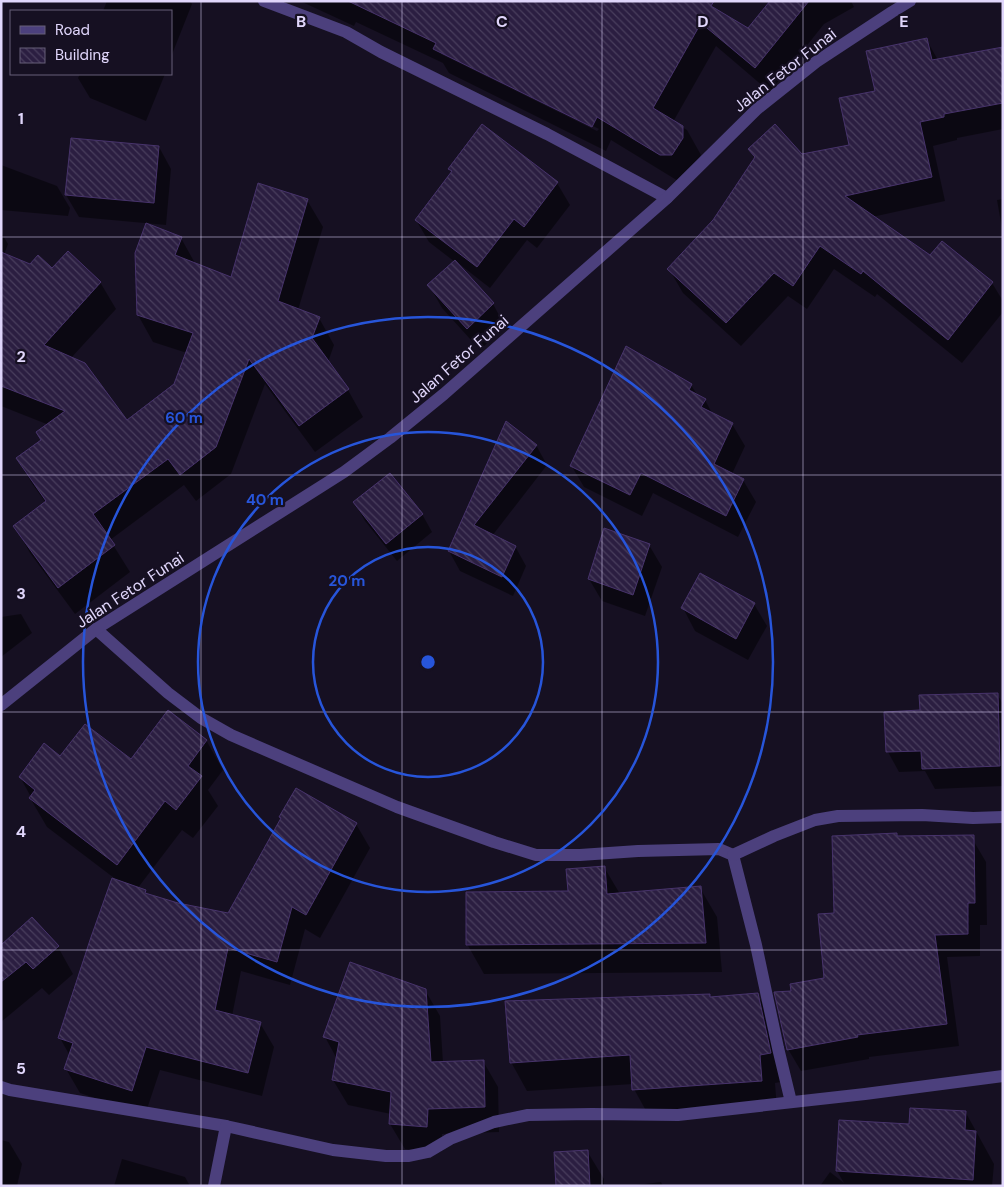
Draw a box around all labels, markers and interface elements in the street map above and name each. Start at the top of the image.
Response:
legend [10,10,172,75]
text: B [296,11,306,32]
text: C [496,11,508,32]
text: D [697,11,709,32]
text: E [899,11,909,32]
text: Road [55,20,90,40]
street label: Jalan Fetor Funai [729,23,841,117]
text: Building [55,45,110,65]
text: 1 [18,108,24,129]
street label: Jalan Fetor Funai [405,310,513,408]
text: 2 [16,346,26,367]
text: 60 m [165,408,203,428]
text: 40 m [246,490,284,510]
street label: Jalan Fetor Funai [72,547,188,633]
text: 20 m [329,571,365,591]
text: 3 [16,583,26,604]
centre of rings [419,653,437,671]
text: 4 [16,821,26,842]
text: 5 [16,1058,26,1079]

